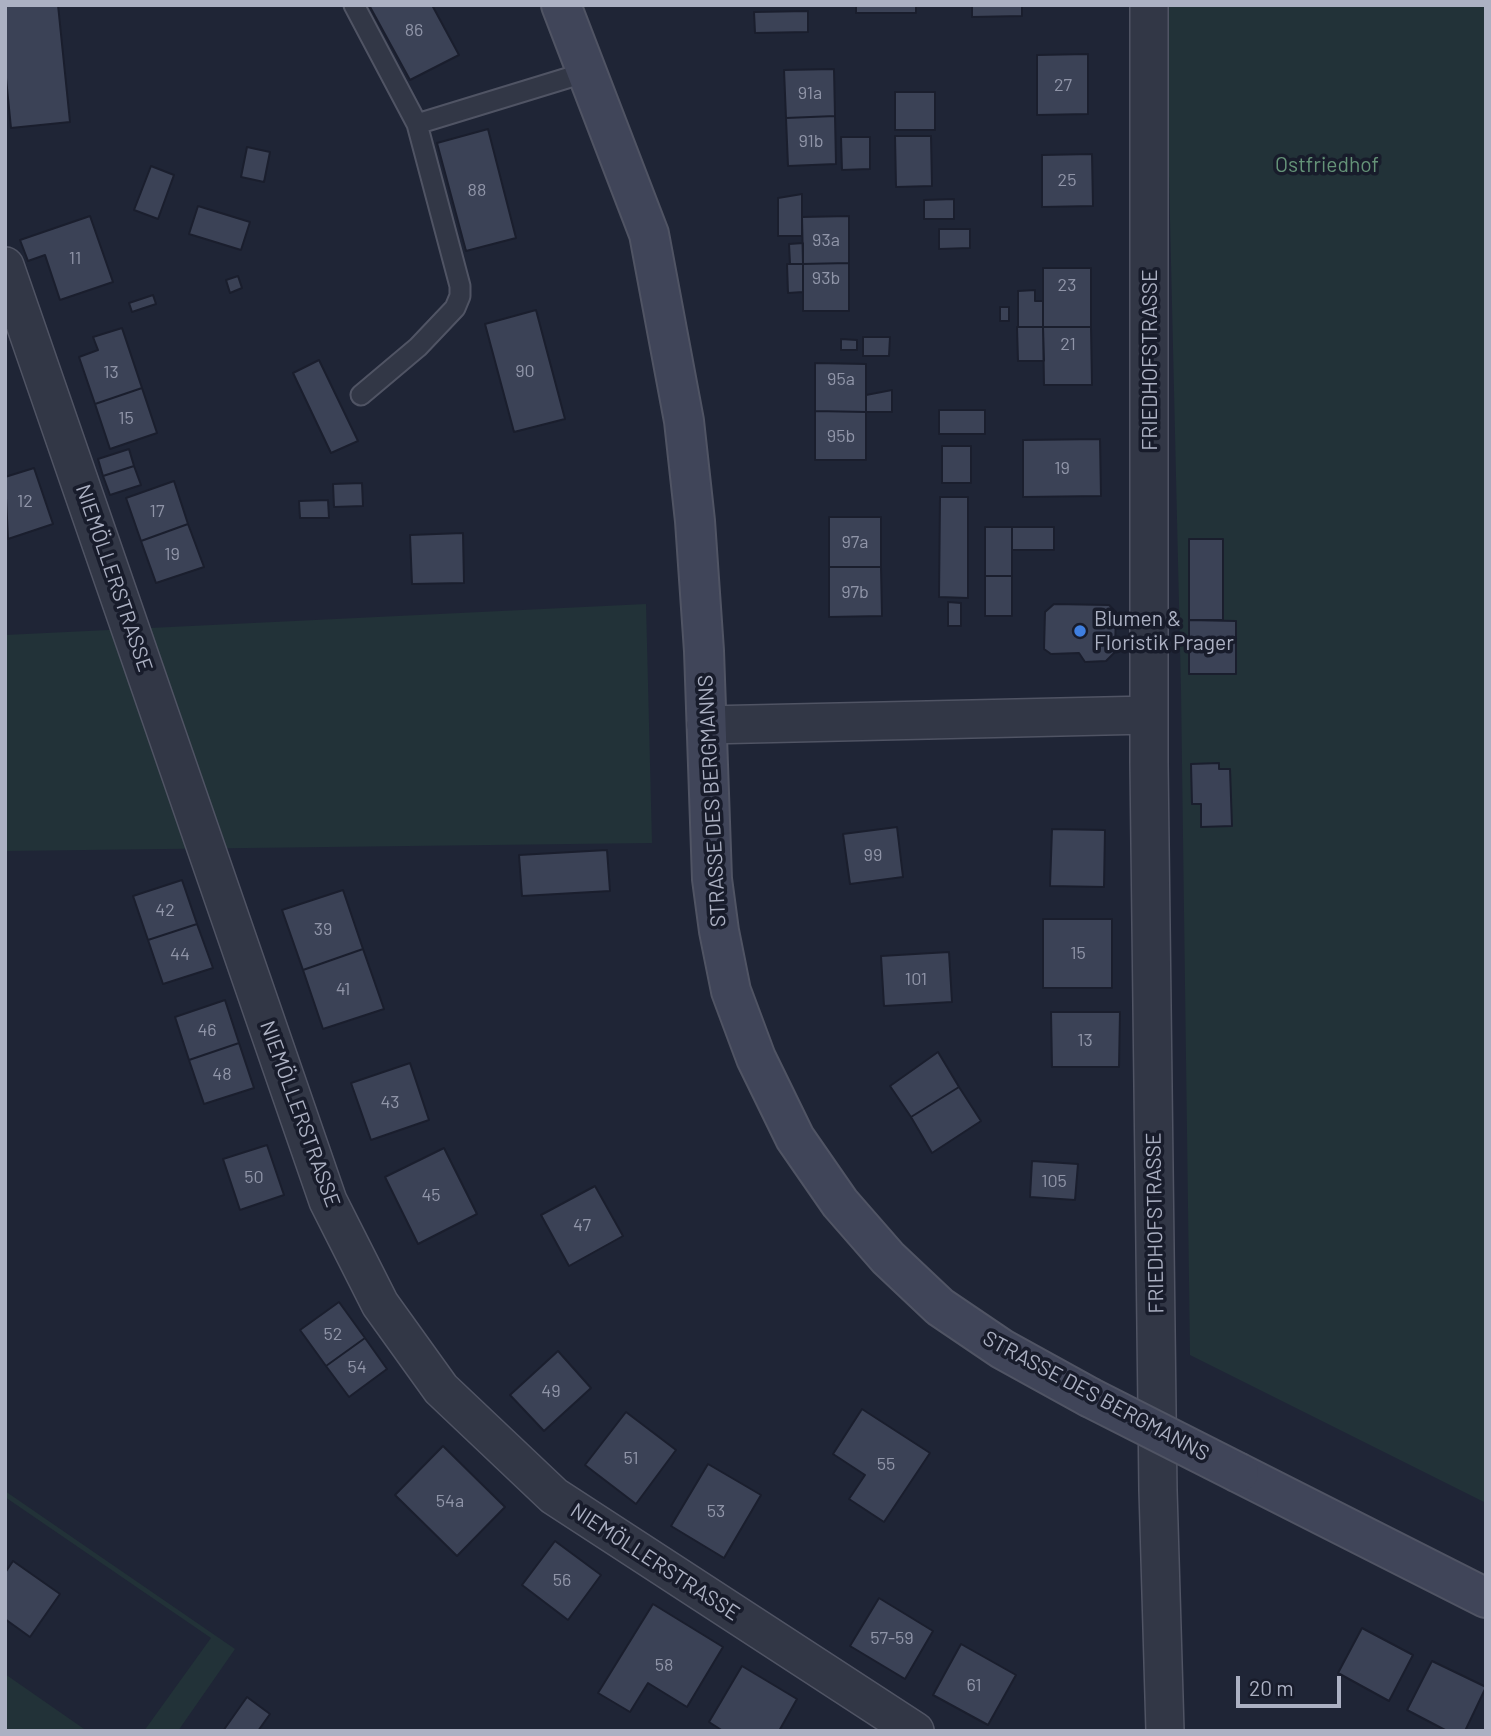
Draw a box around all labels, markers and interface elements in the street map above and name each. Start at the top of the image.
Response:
house number: 86 [405,19,423,41]
house number: 27 [1054,74,1072,96]
house number: 91a [798,82,822,104]
house number: 91b [798,130,824,152]
park label: Ostfriedhof [1275,152,1379,178]
house number: 25 [1058,169,1076,191]
house number: 88 [468,179,486,201]
house number: 93a [812,229,840,251]
house number: 11 [69,247,81,269]
house number: 93b [812,267,840,289]
street label: FRIEDHOFSTRASSE [1137,269,1163,451]
house number: 23 [1058,274,1076,296]
house number: 21 [1060,333,1076,355]
house number: 90 [515,360,535,382]
house number: 13 [103,361,119,383]
house number: 95a [827,368,855,390]
house number: 15 [118,407,134,429]
house number: 95b [827,425,855,447]
house number: 19 [1054,457,1070,479]
street label: NIEMÖLLERSTRASSE [70,481,158,675]
house number: 12 [17,490,33,512]
house number: 17 [150,500,164,522]
house number: 97a [841,531,869,553]
house number: 19 [164,543,180,565]
house number: 97b [841,581,869,603]
place label: Blumen & Floristik Prager [1094,606,1234,656]
marker: Blumen & Floristik Prager [1072,623,1088,639]
street label: STRASSE DES BERGMANNS [693,674,731,928]
house number: 99 [864,844,882,866]
house number: 42 [155,899,175,921]
house number: 39 [314,918,332,940]
house number: 15 [1070,942,1086,964]
house number: 44 [170,943,190,965]
house number: 101 [905,968,927,990]
house number: 41 [336,978,350,1000]
street label: NIEMÖLLERSTRASSE [255,1017,345,1211]
house number: 46 [197,1019,217,1041]
house number: 13 [1077,1029,1093,1051]
house number: 48 [212,1063,232,1085]
house number: 43 [380,1091,400,1113]
street label: FRIEDHOFSTRASSE [1141,1132,1169,1314]
house number: 50 [244,1166,264,1188]
house number: 105 [1041,1170,1067,1192]
house number: 45 [421,1184,441,1206]
house number: 47 [573,1214,591,1236]
house number: 52 [324,1323,342,1345]
street label: STRASSE DES BERGMANNS [979,1326,1213,1466]
house number: 54 [347,1356,367,1378]
house number: 49 [541,1380,561,1402]
house number: 51 [623,1447,639,1469]
house number: 55 [877,1453,895,1475]
house number: 54a [436,1490,464,1512]
street label: NIEMÖLLERSTRASSE [566,1498,744,1626]
house number: 53 [707,1500,725,1522]
house number: 56 [553,1569,571,1591]
house number: 57-59 [870,1627,914,1649]
house number: 58 [655,1654,673,1676]
scale bar [1239,1662,1344,1706]
house number: 61 [966,1674,982,1696]
text: 20 m [1249,1675,1294,1700]

